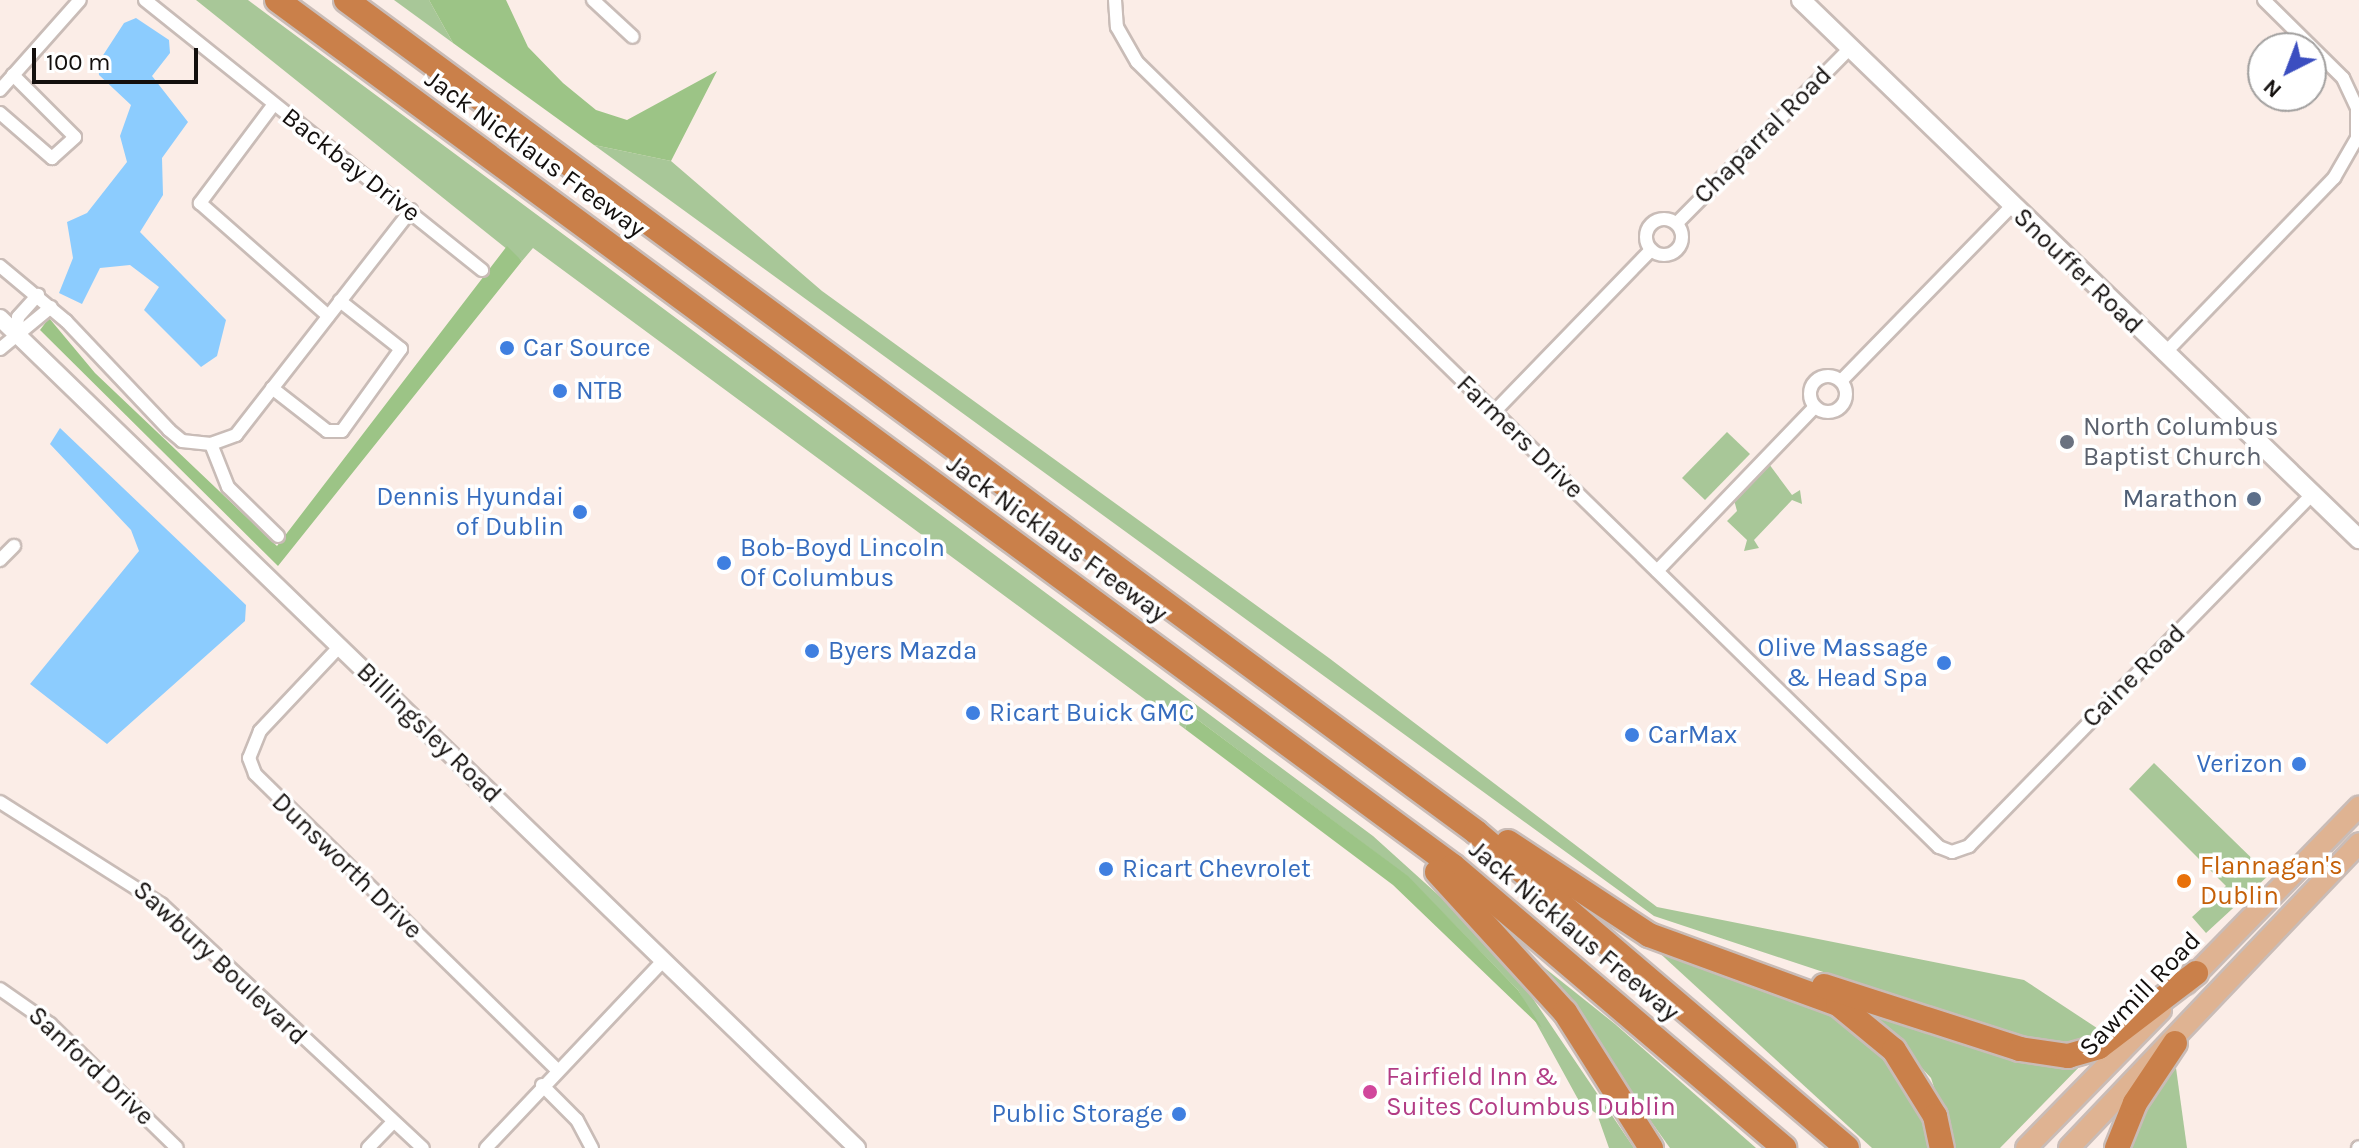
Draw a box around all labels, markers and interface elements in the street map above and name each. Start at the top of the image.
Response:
scale bar [36,32,202,82]
north arrow [2247,32,2327,112]
text: 100 m [46,48,111,76]
street label: Chaparral Road [1688,60,1838,210]
street label: Jack Nicklaus Freeway [419,64,651,244]
text: N [2258,73,2287,103]
street label: Backbay Drive [275,101,427,229]
street label: Snouffer Road [2007,201,2149,341]
place label: Car Source [523,332,651,364]
marker: Car Source [498,339,516,357]
street label: Farmers Drive [1450,369,1590,505]
place label: NTB [576,375,623,407]
marker: NTB [551,382,569,400]
place label: North Columbus Baptist Church [2083,411,2278,472]
marker: North Columbus Baptist Church [2058,433,2076,451]
street label: Jack Nicklaus Freeway [941,449,1173,629]
place label: Dennis Hyundai of Dublin [376,481,564,542]
place label: Marathon [2123,483,2238,515]
marker: Marathon [2245,490,2263,508]
marker: Dennis Hyundai of Dublin [571,503,589,521]
place label: Bob-Boyd Lincoln Of Columbus [740,532,945,594]
marker: Bob-Boyd Lincoln Of Columbus [715,554,733,572]
street label: Caine Road [2076,618,2192,734]
place label: Olive Massage & Head Spa [1758,632,1928,694]
place label: Byers Mazda [828,635,977,667]
marker: Byers Mazda [803,642,821,660]
marker: Olive Massage & Head Spa [1935,654,1953,672]
street label: Billingsley Road [350,656,508,810]
place label: Ricart Buick GMC [989,697,1194,729]
marker: Ricart Buick GMC [964,704,982,722]
place label: CarMax [1648,719,1737,751]
marker: CarMax [1623,726,1641,744]
place label: Verizon [2196,748,2283,780]
marker: Verizon [2290,755,2308,773]
street label: Dunsworth Drive [265,786,429,946]
street label: Jack Nicklaus Freeway [1463,834,1685,1028]
place label: Flannagan's Dublin [2200,850,2343,912]
place label: Ricart Chevrolet [1122,853,1311,885]
marker: Ricart Chevrolet [1097,860,1115,878]
marker: Flannagan's Dublin [2175,872,2193,890]
street label: Sawbury Boulevard [126,874,314,1052]
street label: Sawmill Road [2073,925,2207,1063]
street label: Sanford Drive [22,1000,160,1132]
place label: Fairfield Inn & Suites Columbus Dublin [1386,1061,1676,1122]
marker: Fairfield Inn & Suites Columbus Dublin [1361,1083,1379,1101]
place label: Public Storage [991,1098,1163,1130]
marker: Public Storage [1170,1105,1188,1123]

